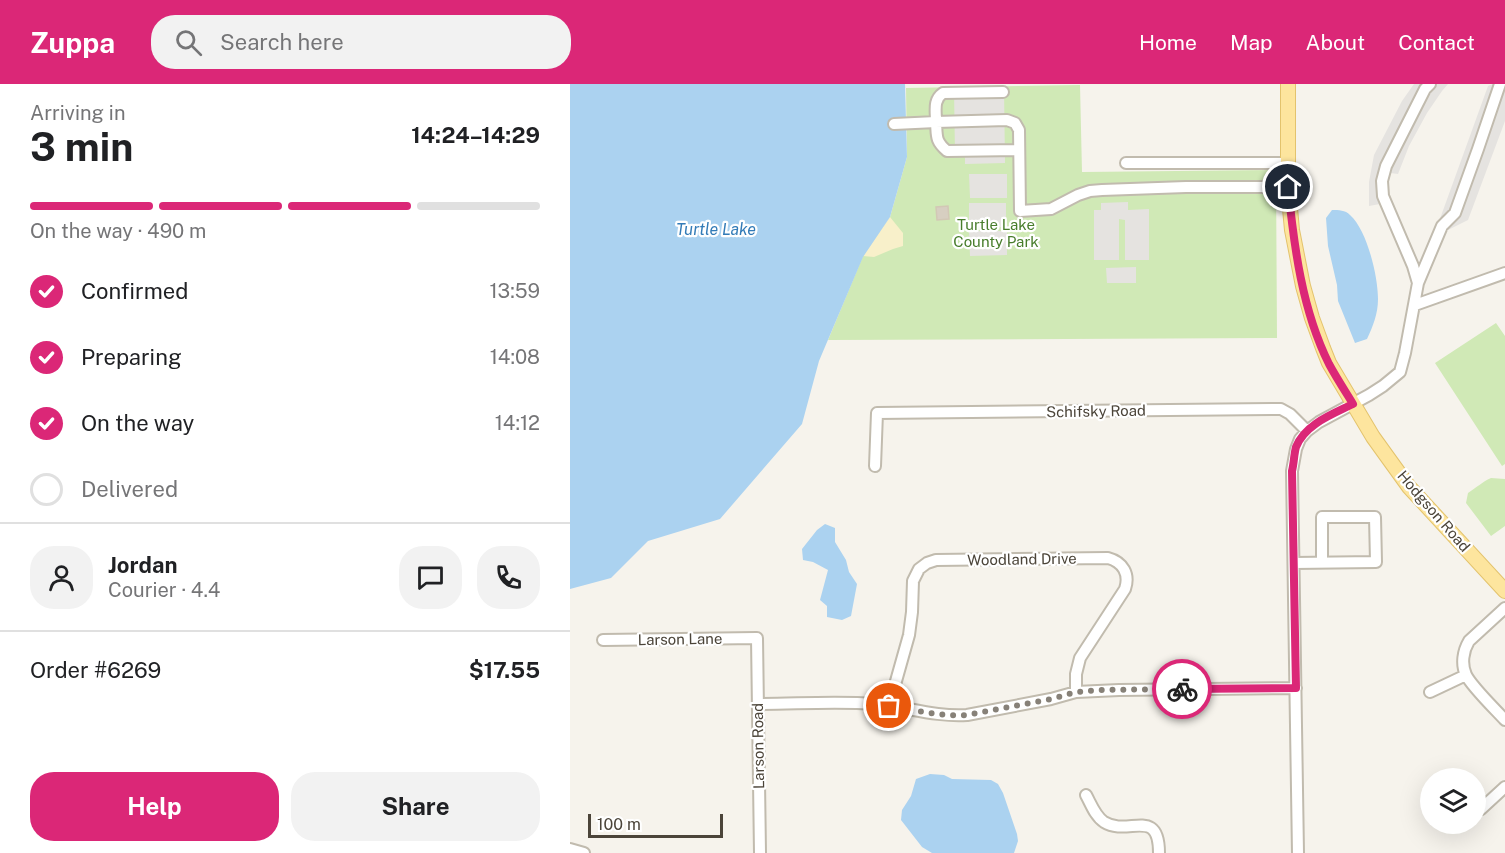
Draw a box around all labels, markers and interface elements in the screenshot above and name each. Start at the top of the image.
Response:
search box [151,15,571,69]
text: Zuppa [30,26,115,59]
icon: search [172,26,205,59]
text: Search here [220,29,344,55]
text: Home [1139,30,1197,55]
text: Map [1230,30,1273,55]
text: About [1306,30,1365,55]
text: Contact [1398,30,1475,55]
text: Arriving in [30,101,125,125]
text: 14:24–14:29 [411,122,540,148]
text: 3 min [30,124,133,170]
pin [1262,161,1313,212]
icon: home [1271,170,1304,203]
park label: Turtle Lake County Park [953,216,1039,250]
text: On the way · 490 m [30,219,206,243]
water label: Turtle Lake [676,220,756,239]
icon: check [30,275,63,308]
text: Confirmed [81,278,188,304]
text: 13:59 [489,279,540,303]
icon: check [30,341,63,374]
text: Preparing [81,344,182,370]
text: 14:08 [490,345,540,369]
street label: Schifsky Road [1046,402,1146,420]
icon: check [30,407,63,440]
text: On the way [81,410,194,436]
text: 14:12 [495,411,540,435]
street label: Hodgson Road [1394,467,1474,555]
text: Delivered [81,476,178,502]
button: person [30,546,93,609]
button: chat [399,546,462,609]
button: phone [477,546,540,609]
street label: Woodland Drive [967,550,1077,568]
text: Jordan [108,552,177,578]
text: Courier · 4.4 [108,578,220,602]
street label: Larson Lane [637,630,723,648]
text: Order #6269 [30,657,161,683]
text: $17.55 [469,657,540,683]
courier [1152,659,1212,719]
icon: bike [1166,673,1199,706]
pin [863,680,914,731]
icon: bag [872,689,905,722]
street label: Larson Road [749,703,767,789]
map controls [1420,768,1486,834]
button: layers [1420,768,1486,834]
button: Help [30,772,279,841]
button: Share [291,772,540,841]
scale bar [588,811,723,838]
text: 100 m [597,815,641,834]

